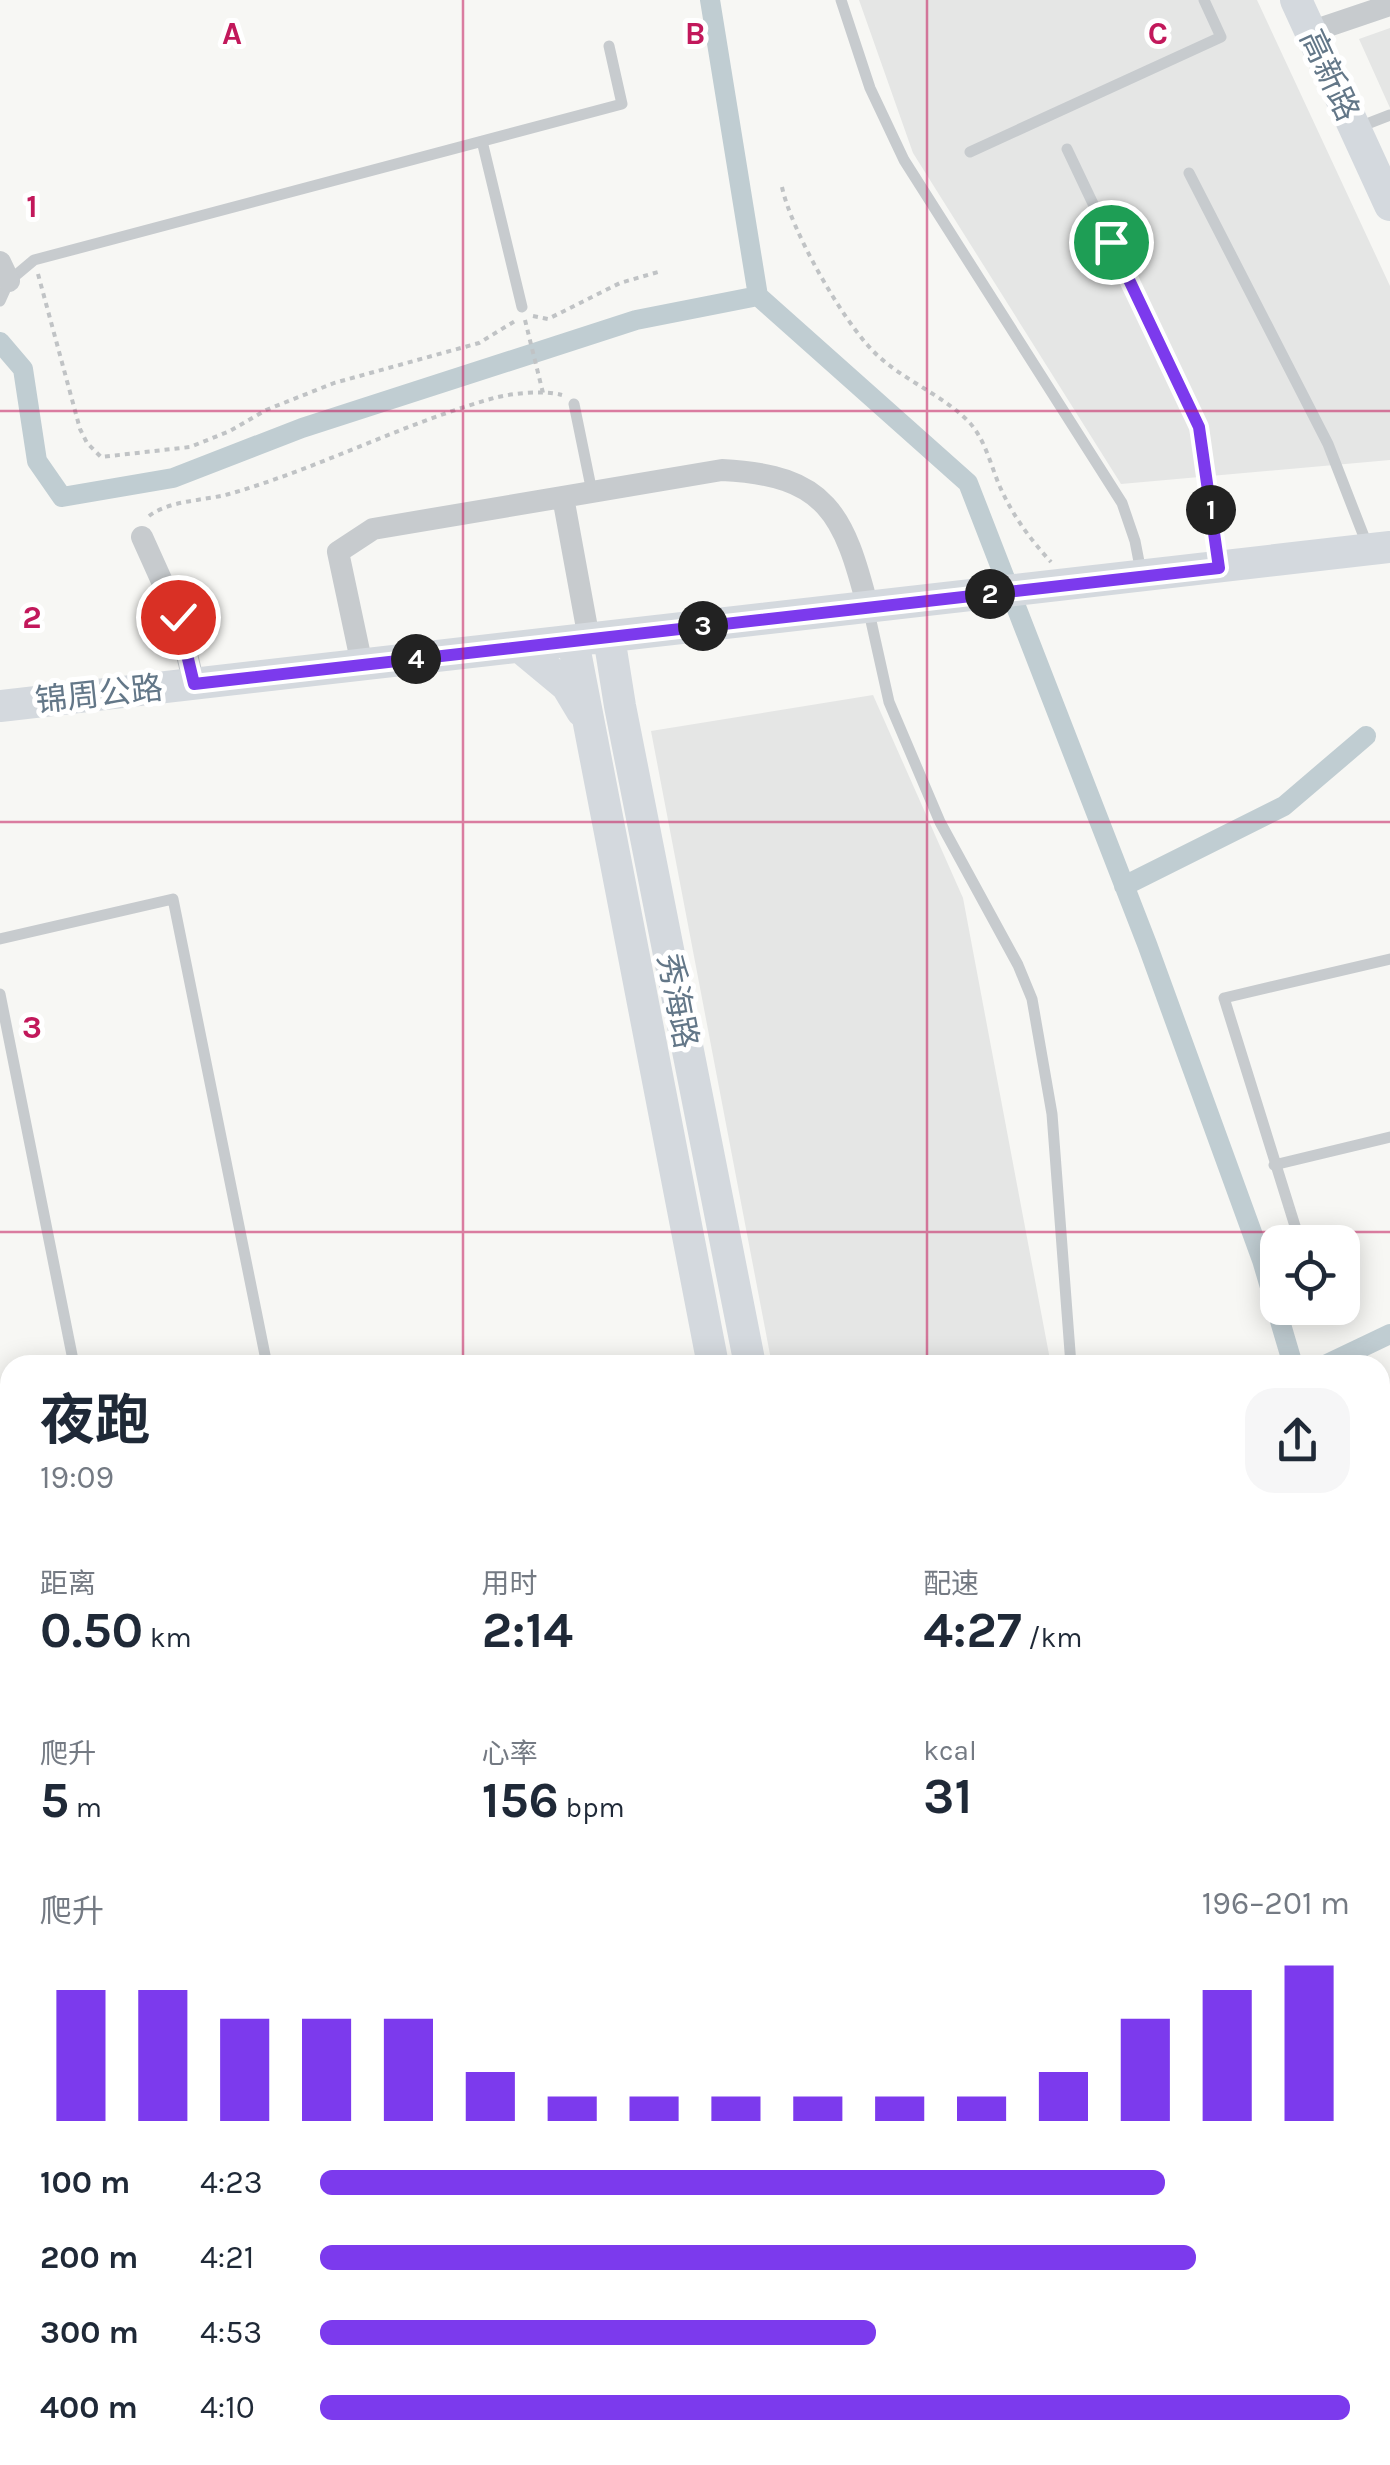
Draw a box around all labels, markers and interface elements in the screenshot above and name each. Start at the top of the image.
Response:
text: A [222,15,242,52]
text: B [685,15,705,52]
text: C [1148,15,1168,52]
street label: 高新路 [1292,24,1367,127]
text: 1 [26,188,38,225]
pin [1069,200,1154,285]
icon: arrive [1084,215,1139,270]
pin: 1 [1186,485,1236,535]
text: 1 [1206,493,1216,526]
pin: 2 [965,569,1015,619]
pin [136,575,221,660]
text: 2 [982,577,998,610]
icon: check [151,590,206,645]
text: 2 [22,599,42,636]
pin: 3 [678,601,728,651]
text: 3 [694,609,712,642]
pin: 4 [391,634,441,684]
text: 4 [408,642,424,675]
street label: 锦周公路 [33,669,165,720]
street label: 秀海路 [650,950,705,1052]
text: 3 [22,1009,42,1046]
map controls [1260,1225,1360,1325]
button: locate [1260,1225,1360,1325]
button: share [1245,1388,1350,1493]
text: 夜跑 [40,1389,150,1453]
text: 19:09 [40,1459,114,1496]
text: 距离 [40,1567,96,1600]
text: 用时 [482,1567,538,1600]
text: 配速 [923,1567,979,1600]
text: 0.50 [40,1601,143,1660]
text: 2:14 [482,1601,573,1660]
text: 4:27 [923,1601,1022,1660]
text: km [143,1621,192,1654]
text: /km [1022,1621,1082,1654]
text: kcal [923,1734,977,1767]
text: 爬升 [40,1737,96,1770]
text: 心率 [482,1737,538,1770]
text: 31 [923,1767,972,1826]
text: 5 [40,1771,69,1830]
text: 156 [482,1771,559,1830]
text: m [69,1791,102,1824]
text: bpm [559,1791,625,1824]
text: 196–201 m [1202,1885,1350,1922]
text: 爬升 [40,1893,104,1930]
text: 100 m [40,2164,130,2201]
text: 4:23 [200,2164,263,2201]
text: 200 m [40,2239,138,2276]
text: 4:21 [200,2239,254,2276]
text: 300 m [40,2314,139,2351]
text: 4:53 [200,2314,262,2351]
text: 400 m [40,2389,138,2426]
text: 4:10 [200,2389,255,2426]

